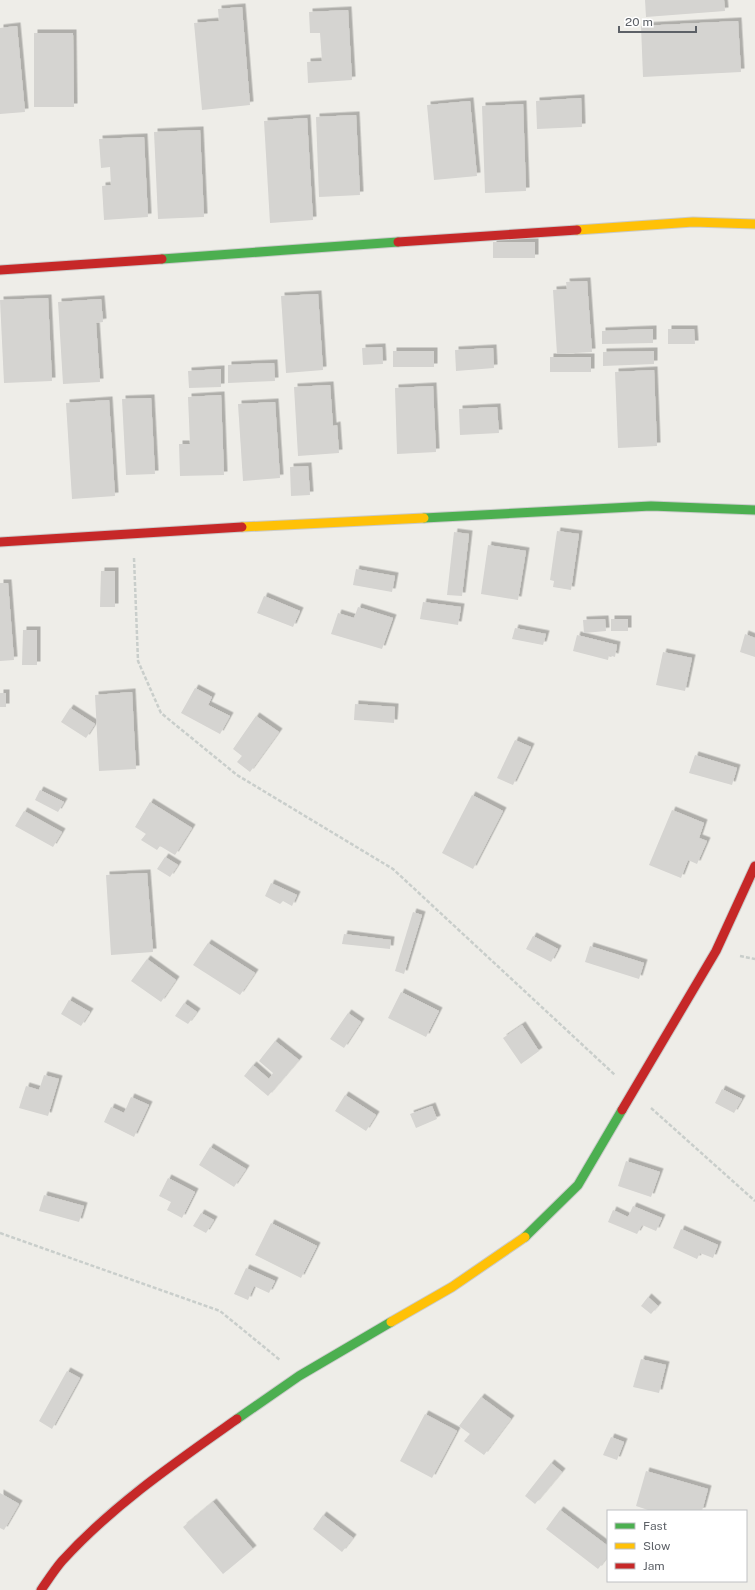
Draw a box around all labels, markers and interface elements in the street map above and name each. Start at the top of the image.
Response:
scale bar [619,8,696,34]
text: 20 m [625,15,653,29]
legend [607,1510,747,1582]
text: Fast [643,1519,668,1533]
text: Slow [643,1539,671,1553]
text: Jam [643,1559,665,1573]

